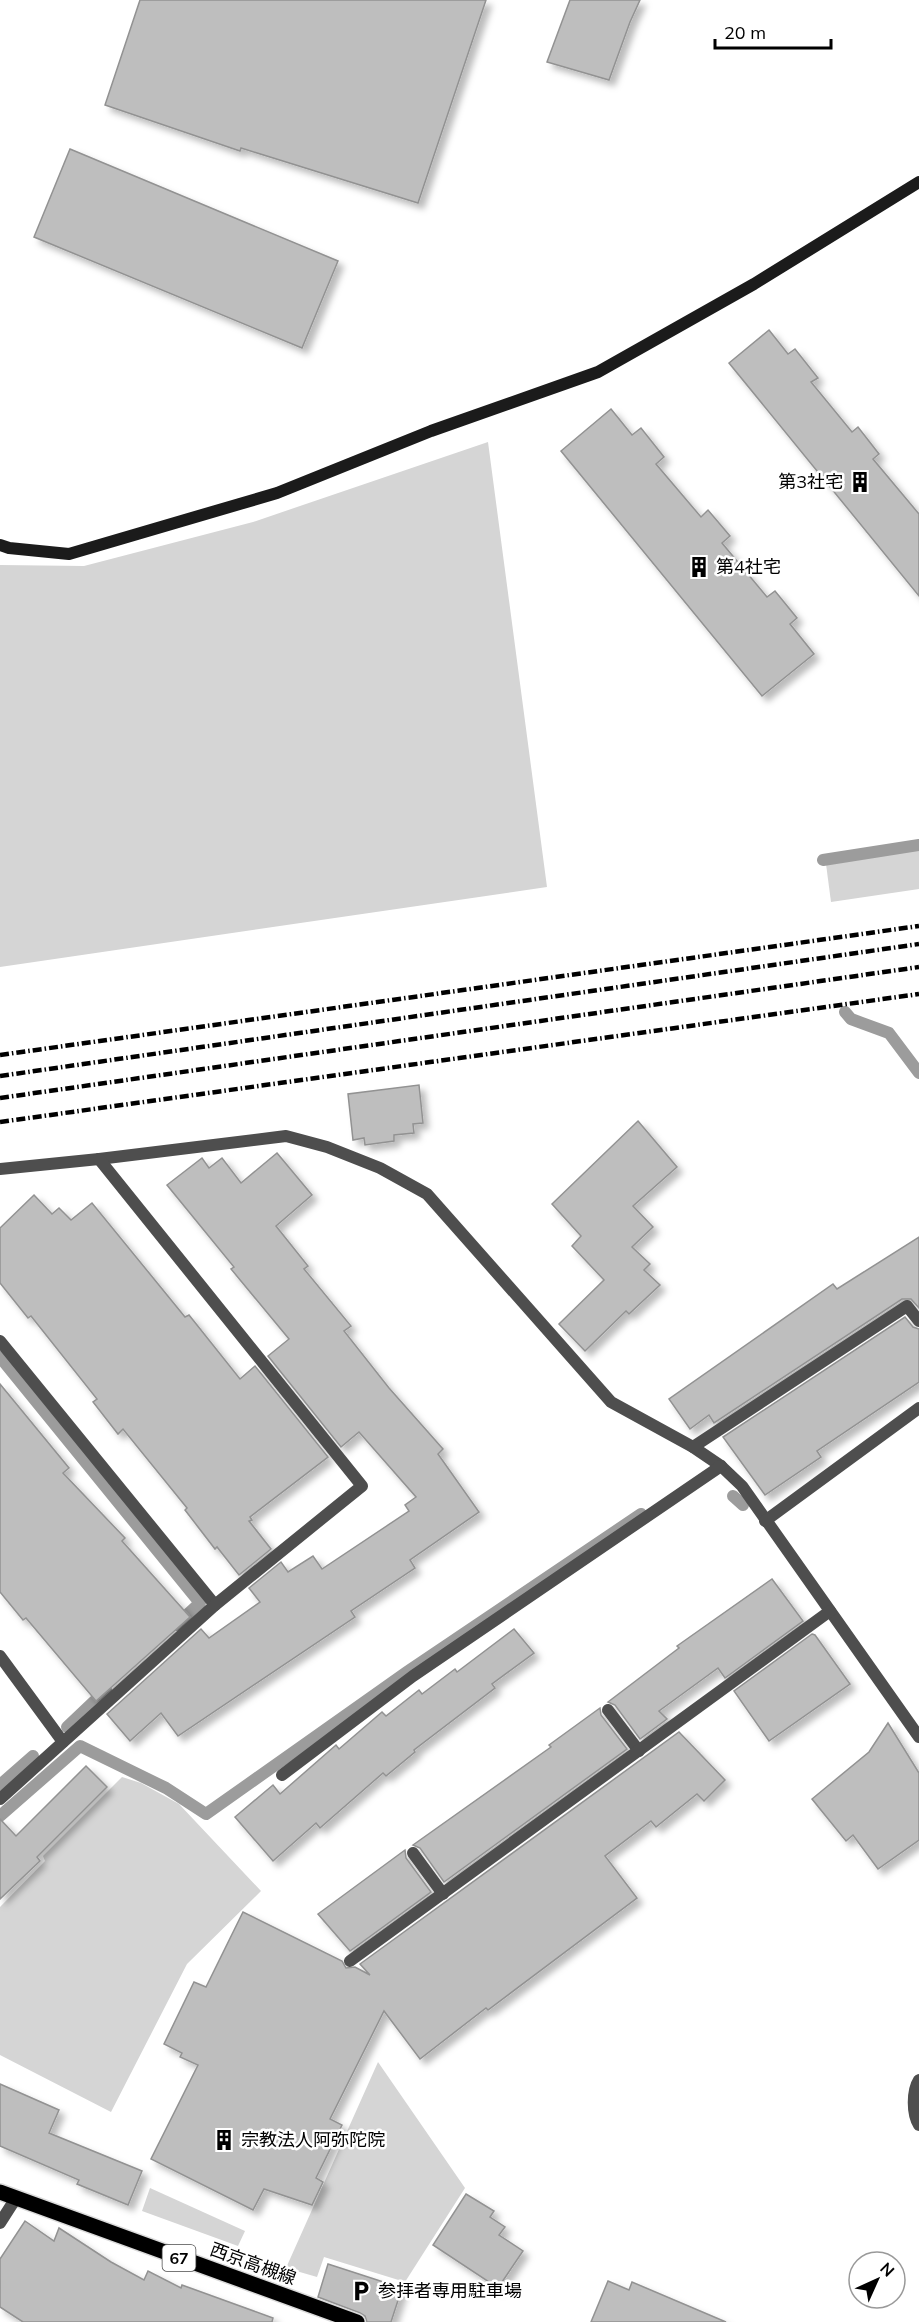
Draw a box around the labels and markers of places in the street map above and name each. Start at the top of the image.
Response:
place label: 第3社宅 [778,470,843,493]
building icon: 第3社宅 [848,470,872,494]
building icon: 第4社宅 [687,555,711,579]
place label: 第4社宅 [716,555,781,578]
building icon: 宗教法人阿弥陀院 [212,2128,236,2152]
place label: 宗教法人阿弥陀院 [241,2128,385,2151]
parking icon: 参拝者専用駐車場 [349,2279,373,2303]
place label: 参拝者専用駐車場 [378,2279,522,2302]

